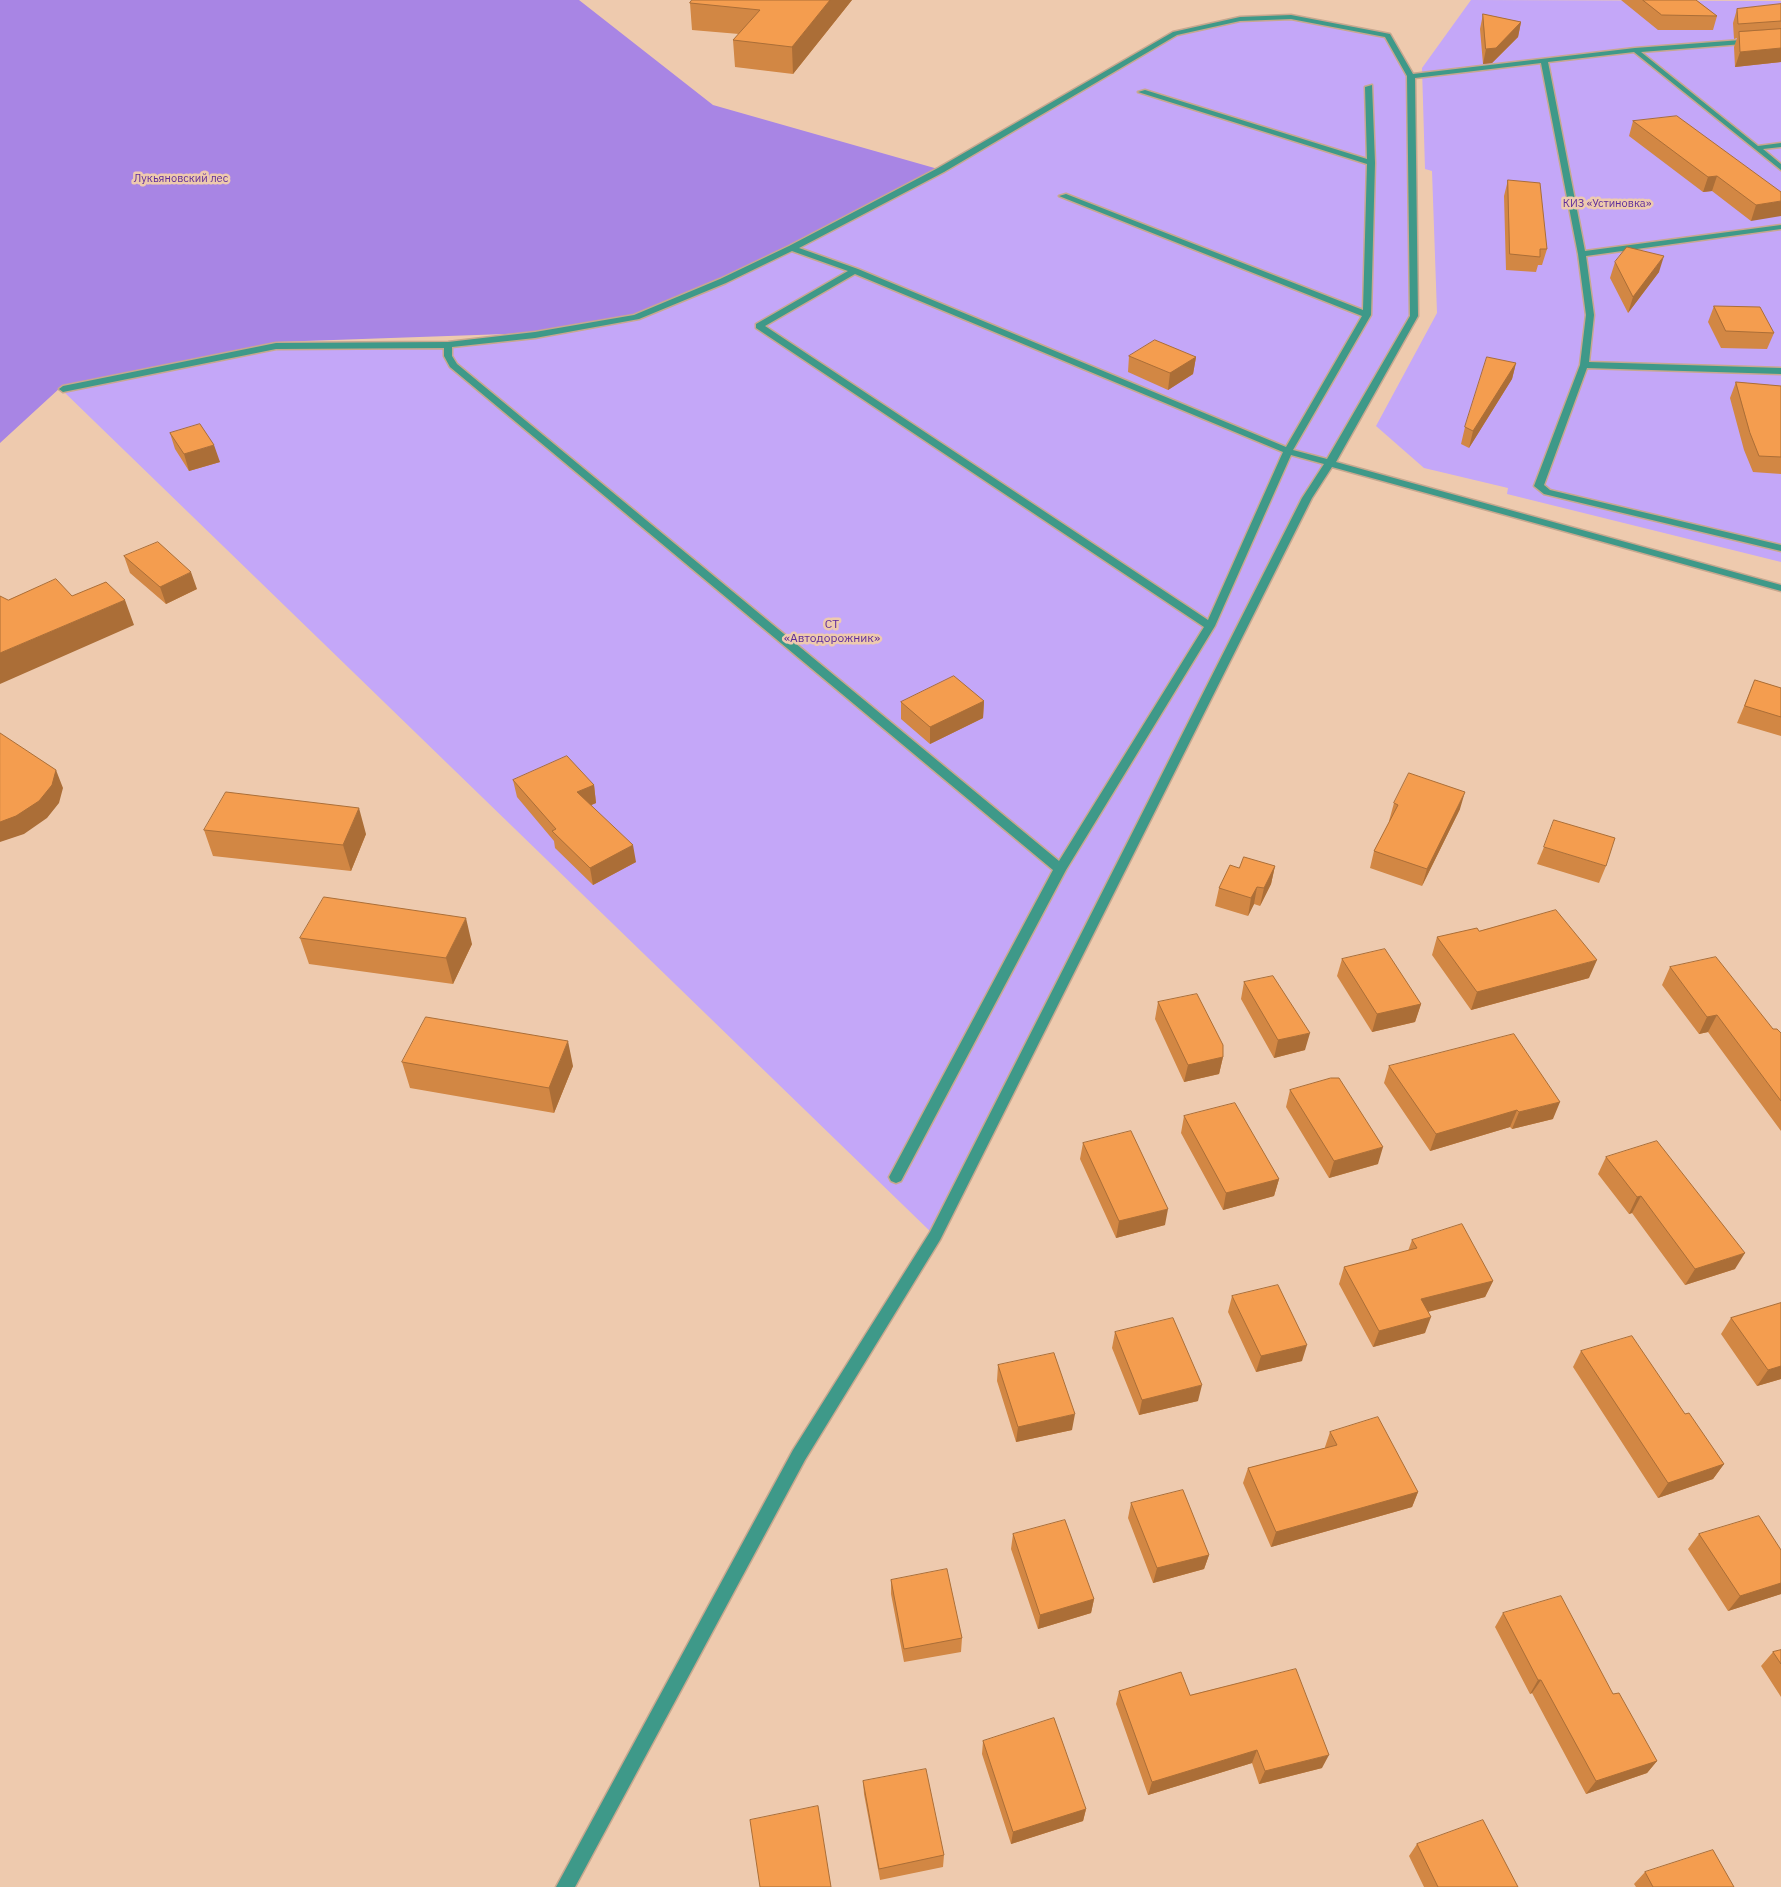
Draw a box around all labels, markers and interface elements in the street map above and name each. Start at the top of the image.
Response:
park label: Лукьяновский лес [134,172,228,186]
park label: КИЗ «Устиновка» [1563,197,1651,211]
park label: СТ «Автодорожник» [784,618,880,646]

